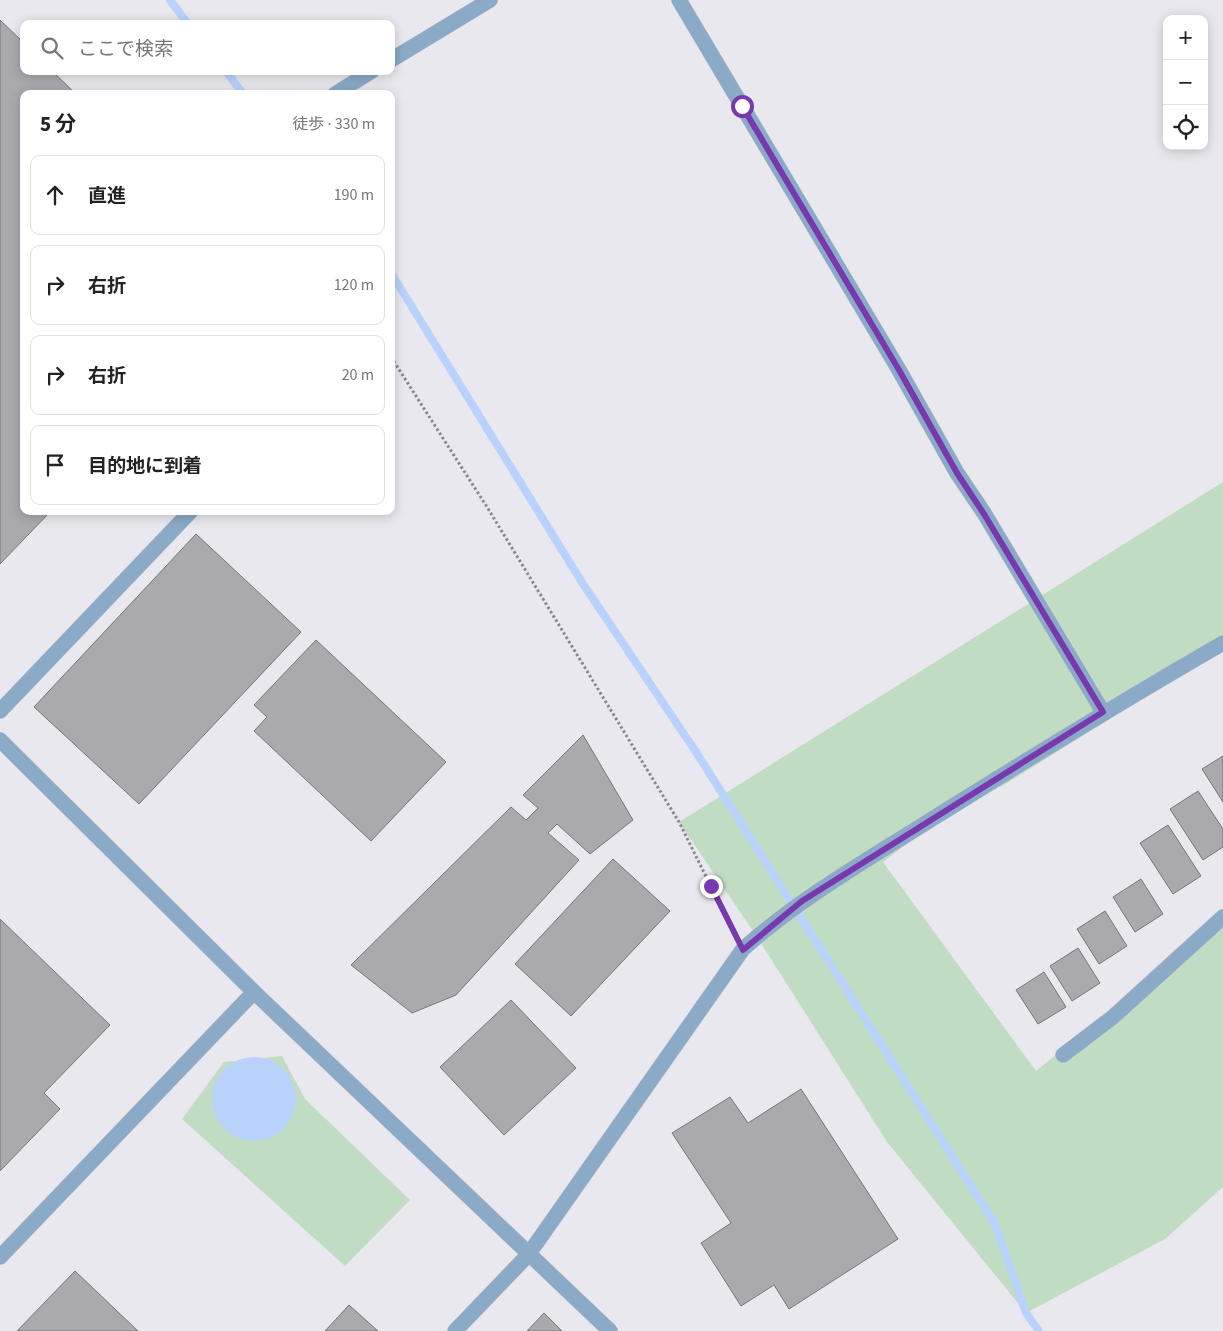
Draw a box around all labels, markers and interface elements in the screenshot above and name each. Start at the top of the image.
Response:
map controls [1163,15,1208,150]
button: + [1163,15,1208,60]
search box [20,20,395,75]
icon: search [38,34,66,62]
text: ここで検索 [78,36,173,63]
button: − [1163,60,1208,105]
route start [731,95,754,118]
button: locate [1163,105,1208,150]
text: 5 分 [40,109,76,139]
text: 徒歩 · 330 m [292,113,375,135]
icon: ahead [41,181,69,209]
text: 直進 [88,183,126,210]
text: 190 m [334,184,374,206]
icon: right [41,271,69,299]
text: 右折 [88,273,126,300]
text: 120 m [334,274,374,296]
icon: right [41,361,69,389]
text: 右折 [88,363,126,390]
text: 20 m [342,364,374,386]
icon: arrive [41,451,69,479]
text: 目的地に到着 [88,453,202,480]
route end [700,875,723,898]

